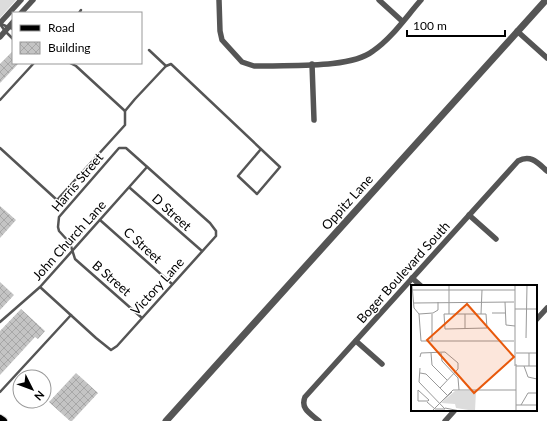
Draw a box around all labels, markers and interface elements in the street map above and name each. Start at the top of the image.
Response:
legend [12,12,142,64]
scale bar [407,12,505,38]
text: 100 m [413,18,447,33]
text: Road [48,20,75,35]
text: Building [48,40,91,55]
street label: Harris Street [48,149,106,215]
street label: Oppitz Lane [318,171,376,233]
street label: D Street [149,190,195,234]
street label: John Church Lane [29,197,109,283]
street label: Boger Boulevard South [353,218,453,326]
street label: C Street [120,224,166,267]
street label: Victory Lane [127,254,187,318]
street label: B Street [89,257,135,299]
inset map [411,285,537,411]
north arrow [12,369,52,409]
text: N [32,389,47,404]

